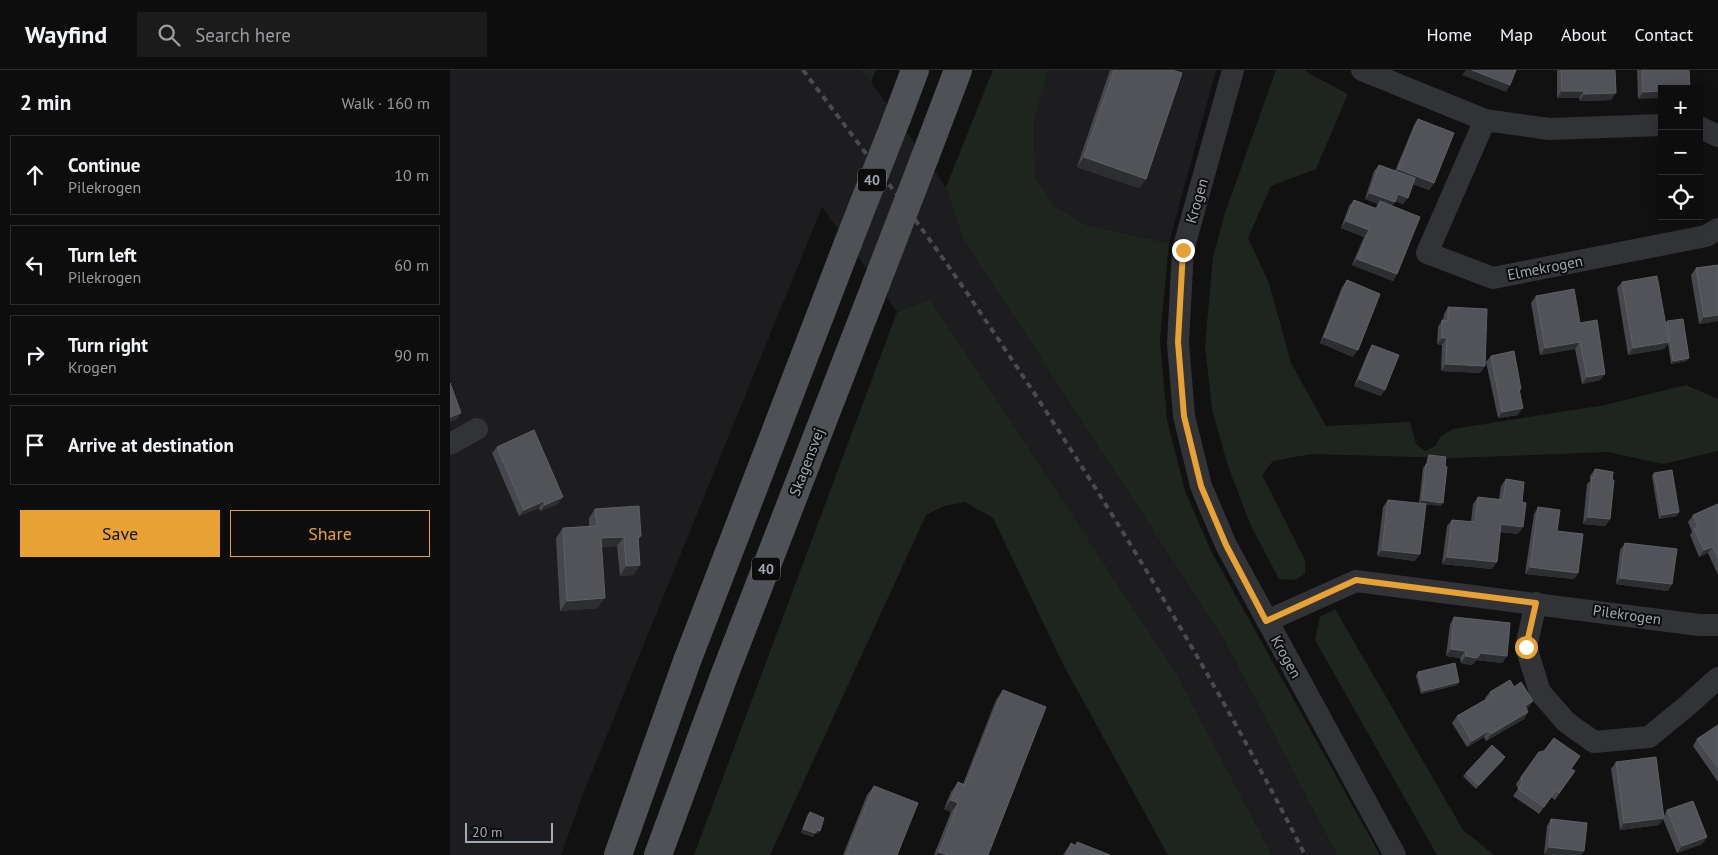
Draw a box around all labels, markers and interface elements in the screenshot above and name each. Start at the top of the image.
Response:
search box [137,12,487,57]
text: Wayfind [25,19,107,50]
icon: search [155,21,183,49]
text: Search here [195,23,291,47]
text: Home [1426,23,1472,46]
text: Map [1500,23,1533,46]
text: About [1561,23,1607,46]
text: Contact [1635,23,1693,46]
map controls [1658,85,1703,220]
button: + [1658,85,1703,130]
text: 2 min [20,89,71,116]
text: Walk · 160 m [341,93,430,113]
button: − [1658,130,1703,175]
text: Continue [68,153,140,177]
icon: ahead [21,161,49,189]
text: 10 m [394,165,429,185]
road number: 40 [858,168,886,192]
button: locate [1658,175,1703,220]
street label: Krogen [1181,176,1212,225]
text: Pilekrogen [68,177,141,197]
route end [1172,239,1195,262]
text: Turn left [68,243,137,267]
icon: left [21,251,49,279]
street label: Elmekrogen [1506,251,1584,284]
text: 60 m [394,255,429,275]
text: Pilekrogen [68,267,141,287]
text: Turn right [68,333,148,357]
icon: right [21,341,49,369]
text: 90 m [394,345,429,365]
text: Krogen [68,357,117,377]
street label: Skagensvej [785,425,828,499]
icon: arrive [21,431,49,459]
text: Arrive at destination [68,433,234,457]
button: Save [20,510,220,557]
button: Share [230,510,430,557]
road number: 40 [752,558,780,580]
street label: Pilekrogen [1592,600,1662,629]
street label: Krogen [1267,632,1306,681]
route start [1515,636,1538,659]
scale bar [465,820,552,843]
text: 20 m [472,823,502,841]

